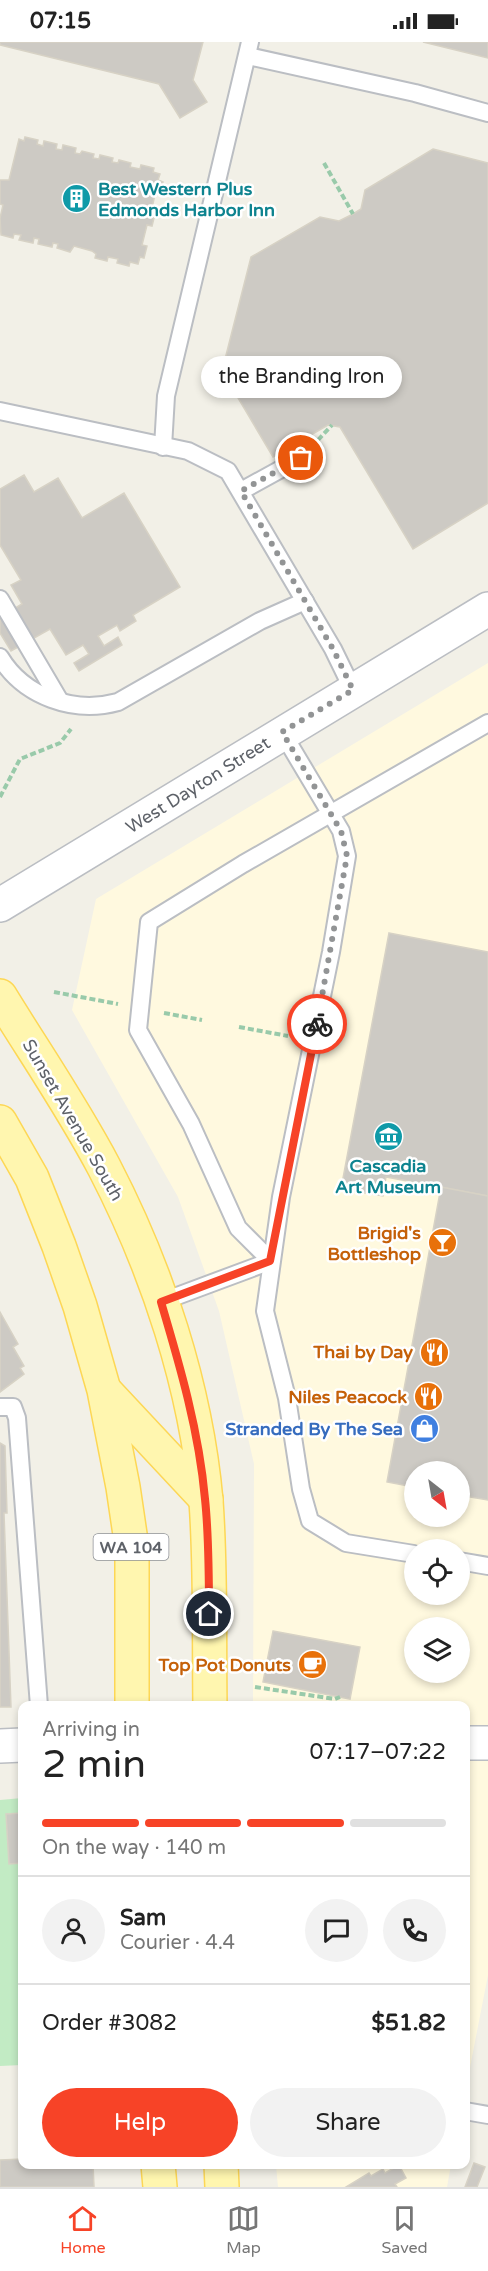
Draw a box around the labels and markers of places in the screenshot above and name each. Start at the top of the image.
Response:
place label: Best Western Plus Edmonds Harbor Inn [98,178,275,221]
building icon: Best Western Plus Edmonds Harbor Inn [61,183,93,215]
callout: the Branding Iron [200,356,401,398]
pin [275,432,326,483]
museum icon: Cascadia Art Museum [372,1121,404,1153]
place label: Cascadia Art Museum [335,1155,441,1198]
place label: Brigid's Bottleshop [327,1222,421,1265]
bar icon: Brigid's Bottleshop [426,1227,458,1259]
restaurant icon: Thai by Day [418,1336,450,1368]
place label: Thai by Day [312,1341,413,1363]
restaurant icon: Niles Peacock [412,1381,444,1413]
place label: Niles Peacock [288,1386,407,1408]
shop icon: Stranded By The Sea [408,1413,440,1445]
place label: Stranded By The Sea [225,1418,403,1440]
pin [183,1588,234,1639]
cafe icon: Top Pot Donuts [296,1649,328,1681]
place label: Top Pot Donuts [157,1654,291,1676]

